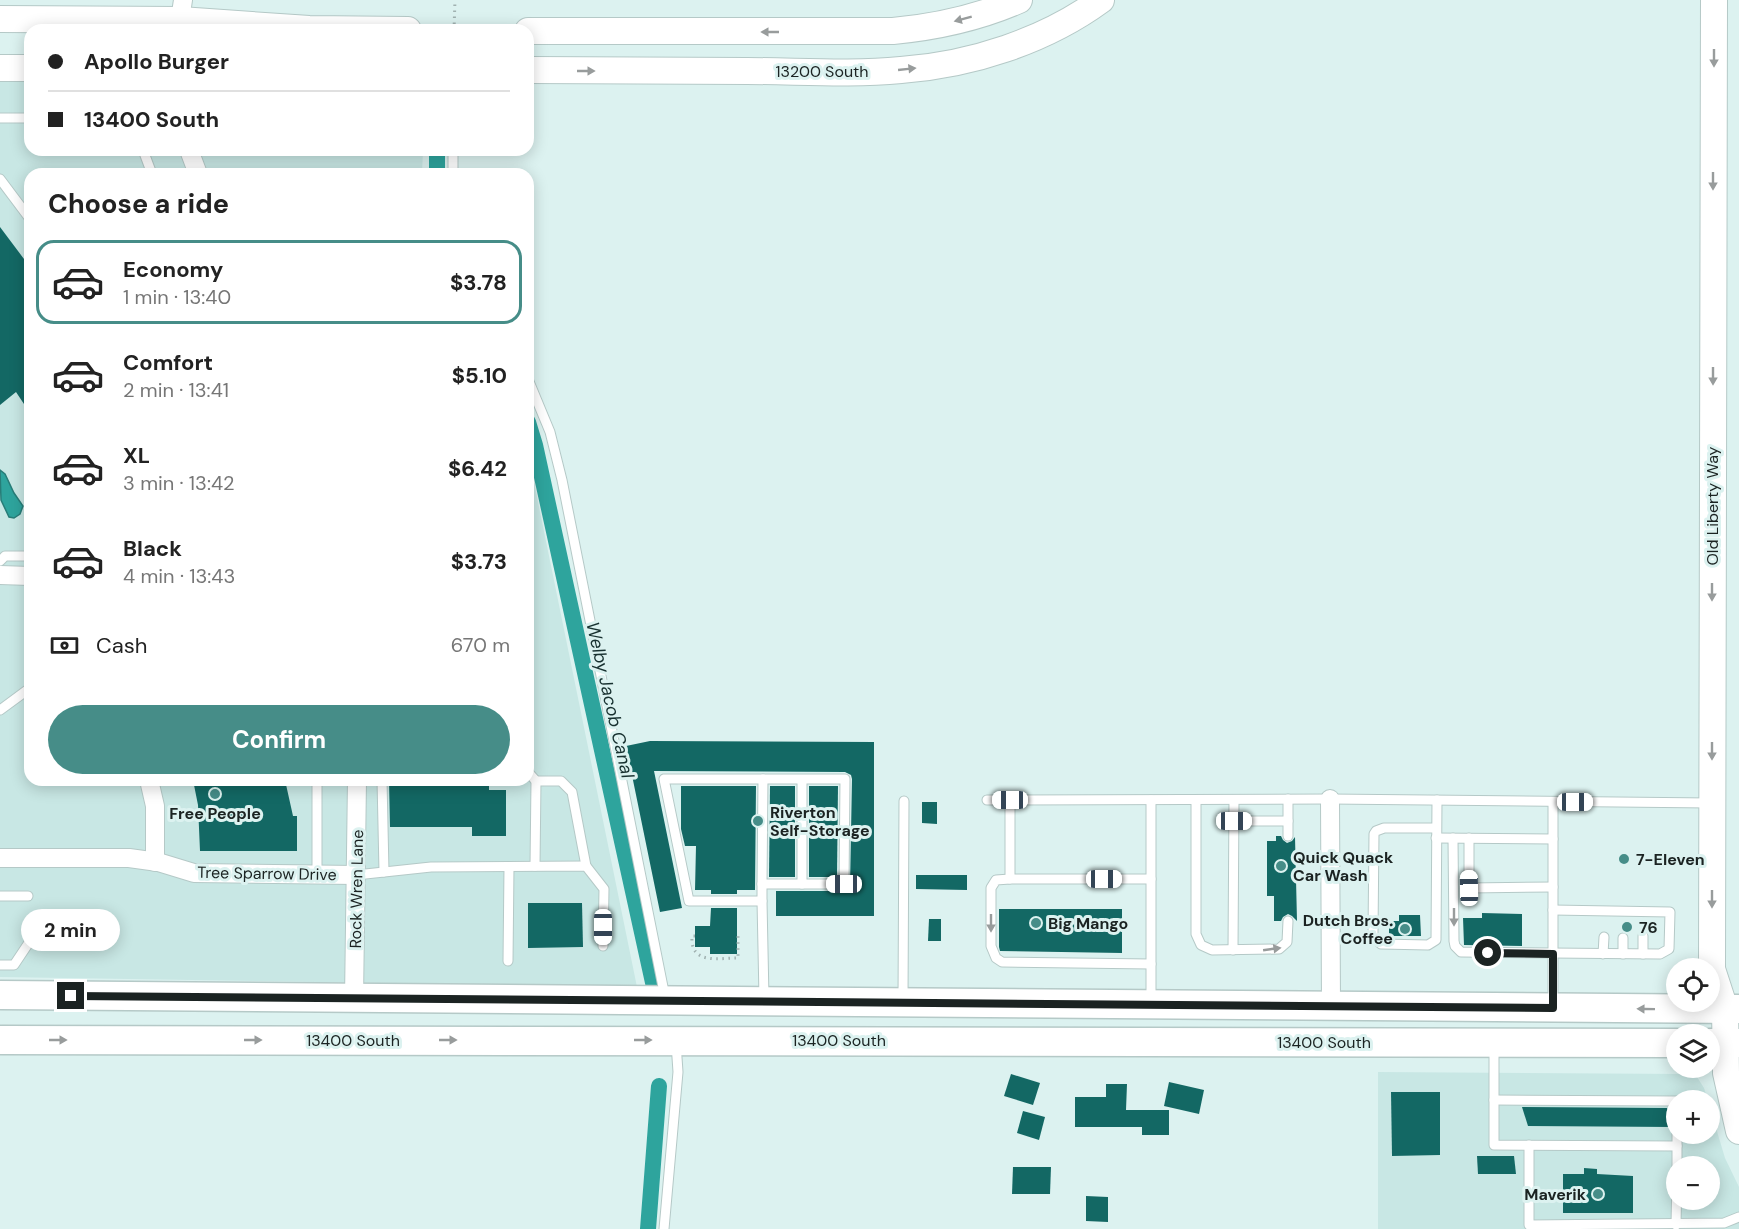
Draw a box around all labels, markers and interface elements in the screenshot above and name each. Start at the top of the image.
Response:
one-way arrow [954,15,973,25]
one-way arrow [760,27,779,37]
text: Apollo Burger [84,47,229,76]
one-way arrow [1709,49,1719,68]
street label: 13200 South [775,61,869,82]
one-way arrow [898,65,917,74]
one-way arrow [577,66,596,76]
text: 13400 South [84,105,219,134]
one-way arrow [1708,172,1718,191]
text: Choose a ride [48,186,229,221]
icon: car [51,255,105,309]
text: Economy [123,255,223,284]
text: $3.78 [450,268,507,297]
text: 1 min · 13:40 [123,284,231,310]
icon: car [51,348,105,402]
text: Comfort [123,348,213,377]
text: $5.10 [452,361,507,390]
one-way arrow [1708,367,1718,386]
text: 2 min · 13:41 [123,377,229,403]
icon: car [51,441,105,495]
text: XL [123,441,150,470]
street label: Old Liberty Way [1702,446,1723,566]
text: $6.42 [448,454,507,483]
text: 3 min · 13:42 [123,470,235,496]
icon: car [51,534,105,588]
text: Black [123,534,182,563]
text: $3.73 [451,547,507,576]
text: 4 min · 13:43 [123,563,235,589]
one-way arrow [1707,583,1717,602]
water label: Welby Jacob Canal [580,619,640,781]
icon: cash [48,629,81,662]
text: Cash [96,631,147,660]
text: 670 m [451,632,510,658]
button: Confirm [48,705,510,774]
one-way arrow [1707,741,1717,760]
marker: Free People [208,787,222,801]
car [992,791,1028,809]
car [1557,793,1593,811]
place label: Riverton Self-Storage [770,802,870,841]
place label: Free People [169,803,261,824]
car [1216,812,1252,830]
marker: Riverton Self-Storage [751,814,765,828]
street label: Rock Wren Lane [345,829,368,949]
place label: Quick Quack Car Wash [1293,847,1394,886]
place label: 7-Eleven [1636,849,1705,870]
marker: 7-Eleven [1617,852,1631,866]
marker: Quick Quack Car Wash [1274,859,1288,873]
street label: Tree Sparrow Drive [197,862,337,885]
car [1086,870,1122,888]
car [1460,870,1478,906]
car [826,875,862,893]
one-way arrow [1707,890,1717,909]
one-way arrow [1449,908,1459,927]
callout: 2 min [22,909,121,951]
car [594,909,612,945]
place label: Dutch Bros. Coffee [1303,910,1393,949]
one-way arrow [986,913,996,932]
place label: Big Mango [1048,913,1128,934]
marker: Big Mango [1029,916,1043,930]
text: 2 min [44,917,97,943]
place label: 76 [1639,917,1658,938]
marker: 76 [1620,920,1634,934]
marker: Dutch Bros. Coffee [1398,922,1412,936]
route start [1474,939,1501,966]
one-way arrow [1262,944,1281,953]
map controls [1666,958,1720,1210]
button: locate [1666,958,1720,1012]
route end [57,982,84,1009]
one-way arrow [1636,1004,1655,1013]
button: layers [1666,1024,1720,1078]
street label: 13400 South [306,1030,400,1051]
street label: 13400 South [792,1030,886,1051]
street label: 13400 South [1277,1032,1371,1053]
one-way arrow [49,1035,68,1045]
one-way arrow [244,1035,263,1045]
one-way arrow [439,1035,458,1045]
one-way arrow [634,1035,653,1045]
button: + [1666,1090,1720,1144]
button: − [1666,1156,1720,1210]
place label: Maverik [1524,1184,1587,1205]
marker: Maverik [1591,1187,1605,1201]

